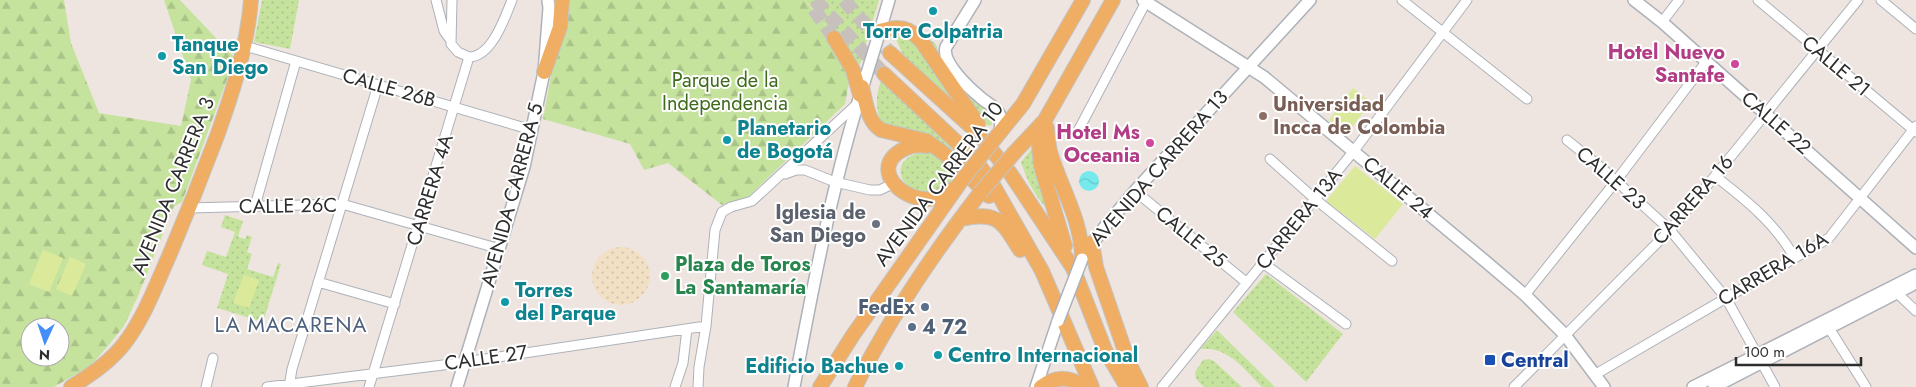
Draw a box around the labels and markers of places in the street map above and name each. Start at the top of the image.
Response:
marker: Torre Colpatria [927,5,939,17]
place label: Torre Colpatria [863,17,1003,46]
place label: Tanque San Diego [172,30,269,82]
place label: Hotel Nuevo Santafe [1608,38,1725,90]
marker: Tanque San Diego [156,50,168,62]
marker: Hotel Nuevo Santafe [1729,58,1741,70]
place label: Universidad Incca de Colombia [1273,90,1445,142]
marker: Universidad Incca de Colombia [1257,110,1269,122]
place label: Planetario de Bogotá [737,114,833,166]
place label: Hotel Ms Oceania [1056,118,1140,170]
marker: Planetario de Bogotá [721,134,733,146]
marker: Hotel Ms Oceania [1144,137,1156,149]
place label: Iglesia de San Diego [770,198,866,250]
marker: Iglesia de San Diego [870,218,882,230]
place label: Plaza de Toros La Santamaría [675,250,811,302]
marker: Plaza de Toros La Santamaría [659,270,671,282]
place label: Torres del Parque [515,276,616,328]
place label: FedEx [858,293,915,322]
marker: Torres del Parque [499,296,511,308]
marker: FedEx [919,301,931,313]
place label: 4 72 [922,313,967,342]
marker: 4 72 [906,321,918,333]
place label: Centro Internacional [948,341,1138,370]
place label: Central [1501,346,1569,375]
marker: Centro Internacional [932,349,944,361]
place label: Edificio Bachue [745,352,889,381]
marker: Central [1483,353,1497,367]
marker: Edificio Bachue [893,360,905,372]

